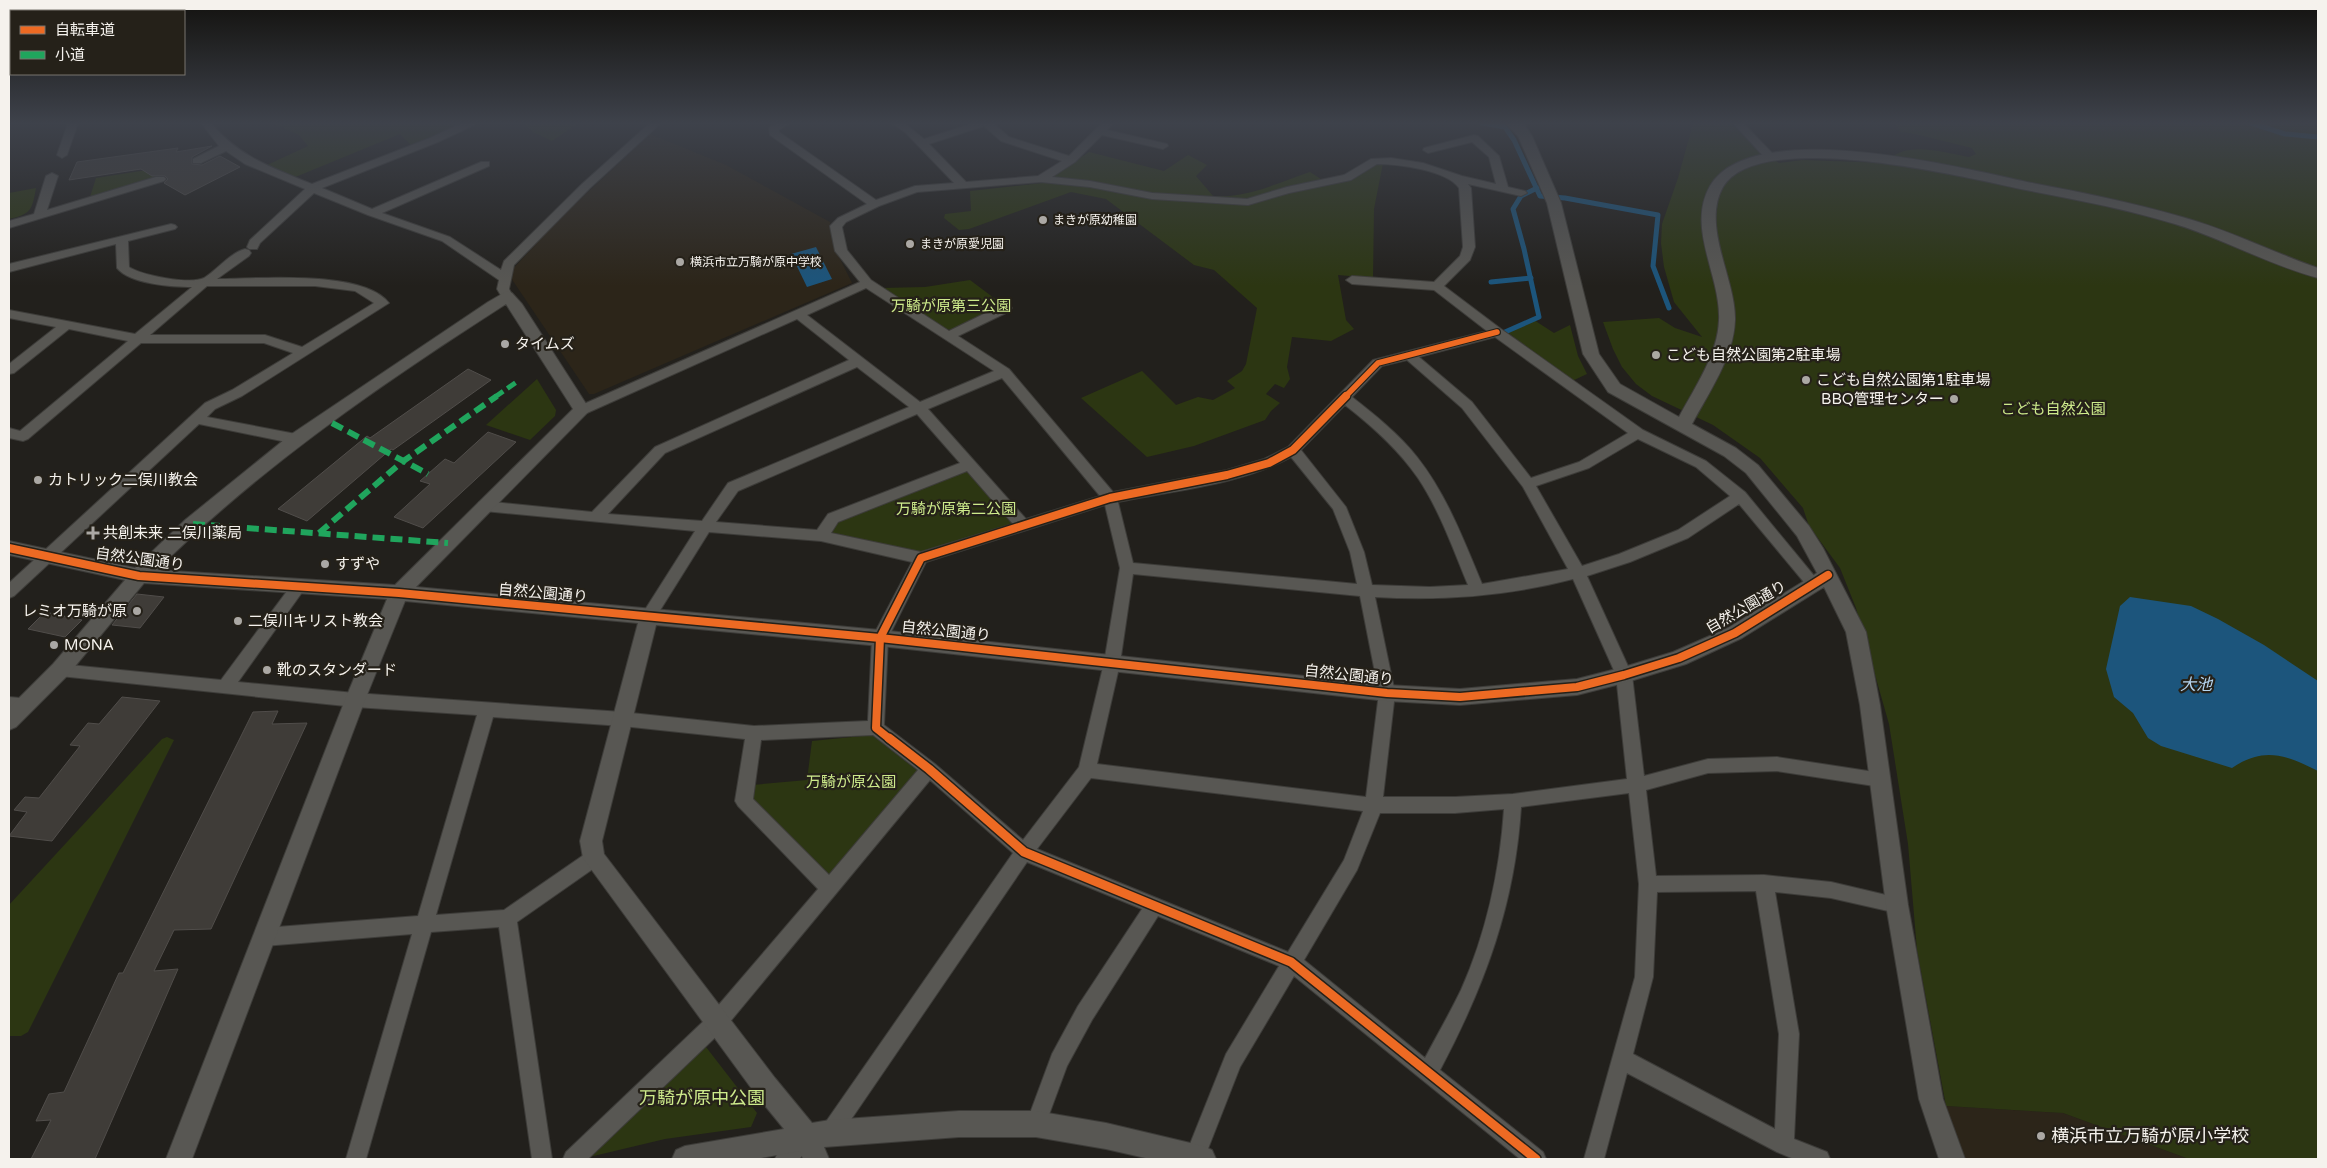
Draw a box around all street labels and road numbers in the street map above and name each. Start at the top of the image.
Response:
street label: 自然公園通り [94,544,186,574]
street label: 自然公園通り [1703,577,1789,637]
street label: 自然公園通り [497,580,589,606]
street label: 自然公園通り [900,617,992,645]
street label: 自然公園通り [1303,661,1395,689]

